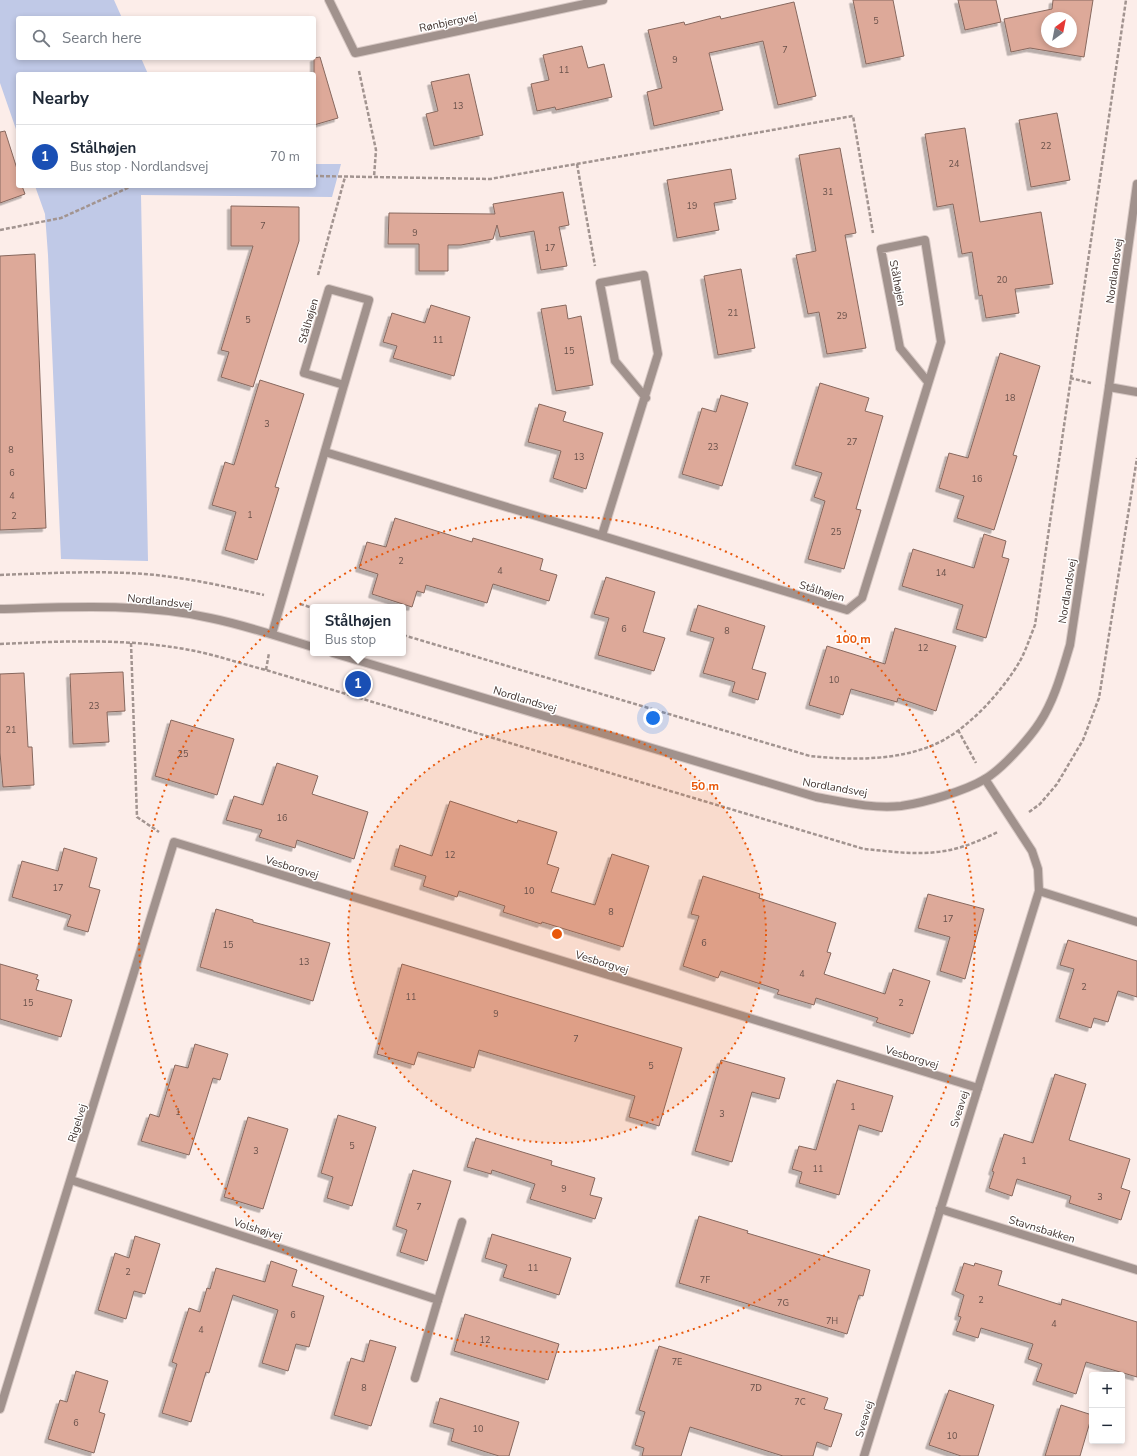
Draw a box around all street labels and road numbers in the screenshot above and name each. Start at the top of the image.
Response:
street label: Rønbjergvej [418,9,478,36]
street label: Nordlandsvej [1103,238,1126,305]
street label: Stålhøjen [886,259,909,307]
street label: Stålhøjen [295,297,322,346]
street label: Nordlandsvej [1055,558,1080,625]
street label: Stålhøjen [797,577,846,605]
street label: Nordlandsvej [127,591,193,612]
street label: Nordlandsvej [491,683,558,716]
street label: Nordlandsvej [801,774,868,801]
street label: Vesborgvej [262,852,320,883]
street label: Vesborgvej [572,947,630,978]
street label: Vesborgvej [882,1042,940,1073]
street label: Sveavej [947,1089,972,1129]
street label: Rigelvej [65,1102,90,1144]
street label: Stavnsbakken [1007,1212,1077,1247]
street label: Volshøjvej [231,1214,284,1244]
street label: Sveavej [852,1399,877,1439]

